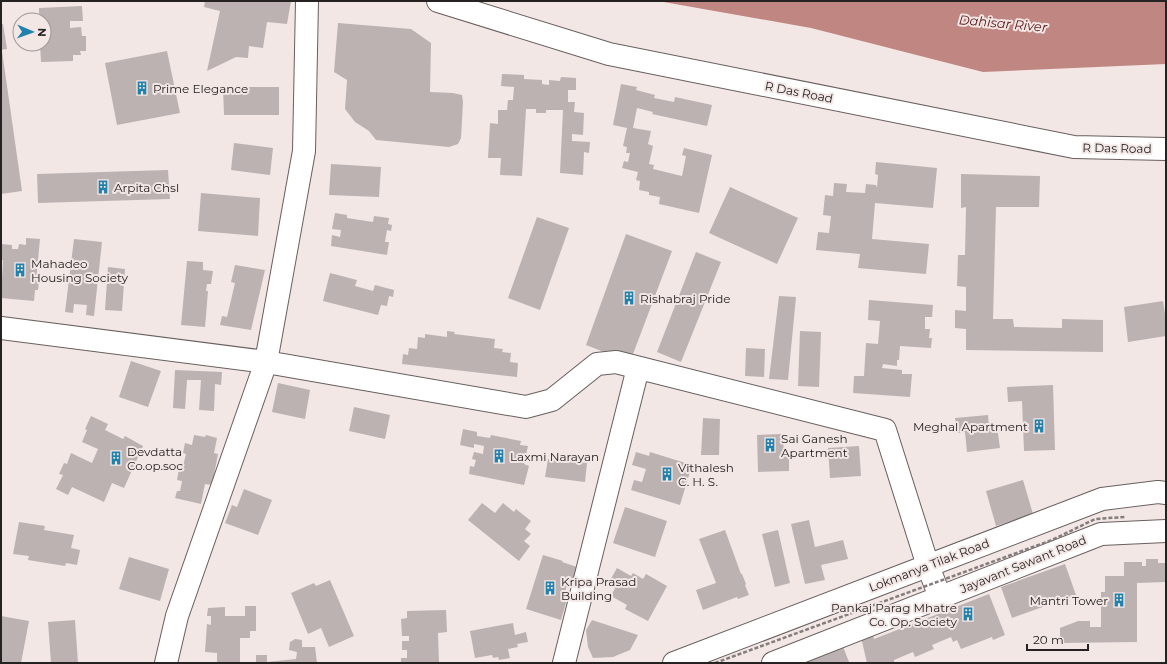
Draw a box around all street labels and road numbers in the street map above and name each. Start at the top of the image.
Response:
street label: R Das Road [764,78,834,106]
street label: R Das Road [1082,140,1152,156]
street label: Jayavant Sawant Road [957,532,1088,597]
street label: Lokmanya Tilak Road [867,535,991,595]

